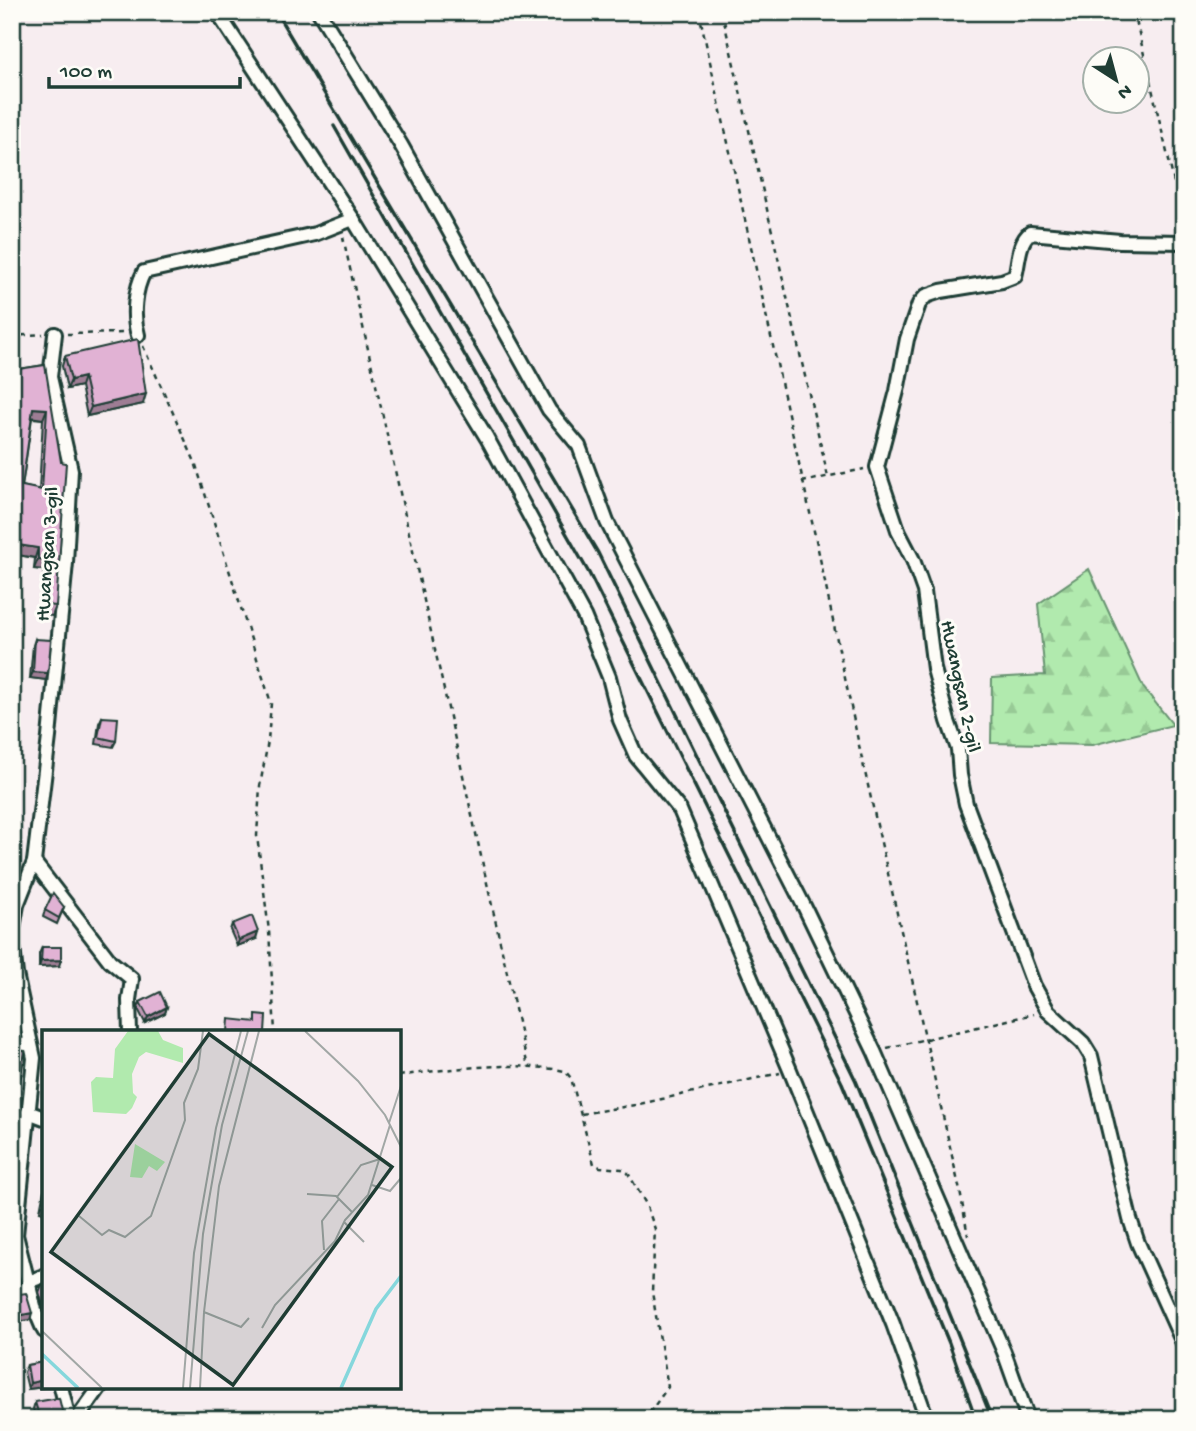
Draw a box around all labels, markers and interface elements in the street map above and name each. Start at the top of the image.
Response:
scale bar [49,46,240,90]
north arrow [1080,46,1150,116]
text: 100 m [59,61,112,86]
text: N [1112,78,1136,104]
street label: Hwangsan 3-gil [32,486,67,622]
street label: Hwangsan 2-gil [932,618,985,755]
inset map [42,1030,401,1389]

